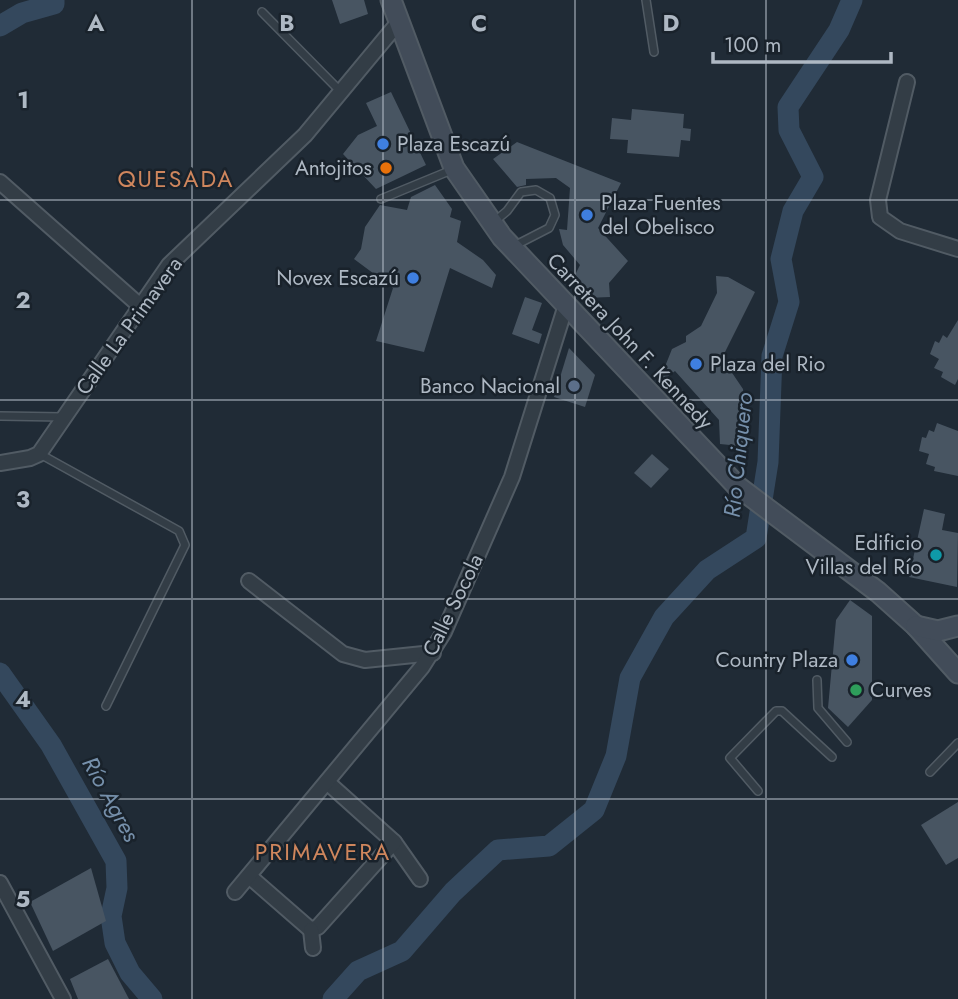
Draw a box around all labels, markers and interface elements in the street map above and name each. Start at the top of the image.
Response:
text: A [87,6,105,40]
text: B [279,6,295,40]
text: C [471,6,487,40]
text: D [663,6,680,40]
scale bar [713,21,892,65]
text: 100 m [724,30,781,60]
text: 1 [17,83,29,117]
place label: Plaza Escazú [397,129,510,159]
marker: Plaza Escazú [375,136,391,152]
place label: Antojitos [295,153,372,183]
marker: Antojitos [378,160,394,176]
district label: QUESADA [117,162,235,196]
place label: Plaza Fuentes del Obelisco [601,188,721,242]
marker: Plaza Fuentes del Obelisco [579,207,595,223]
street label: Carretera John F. Kennedy [540,246,720,436]
street label: Calle La Primavera [69,251,189,401]
place label: Novex Escazú [276,263,399,293]
marker: Novex Escazú [405,270,421,286]
text: 2 [15,283,31,317]
place label: Plaza del Rio [710,349,825,379]
marker: Plaza del Rio [688,356,704,372]
place label: Banco Nacional [420,371,560,401]
marker: Banco Nacional [566,378,582,394]
water label: Río Chiquero [715,390,762,519]
text: 3 [16,482,30,516]
place label: Edificio Villas del Río [806,528,922,582]
marker: Edificio Villas del Río [928,547,944,563]
street label: Calle Socola [415,549,491,661]
place label: Country Plaza [715,645,838,675]
marker: Country Plaza [844,652,860,668]
place label: Curves [870,675,931,705]
text: 4 [15,682,31,716]
marker: Curves [848,682,864,698]
water label: Río Agres [74,750,149,849]
district label: PRIMAVERA [255,835,391,869]
text: 5 [16,882,30,916]

